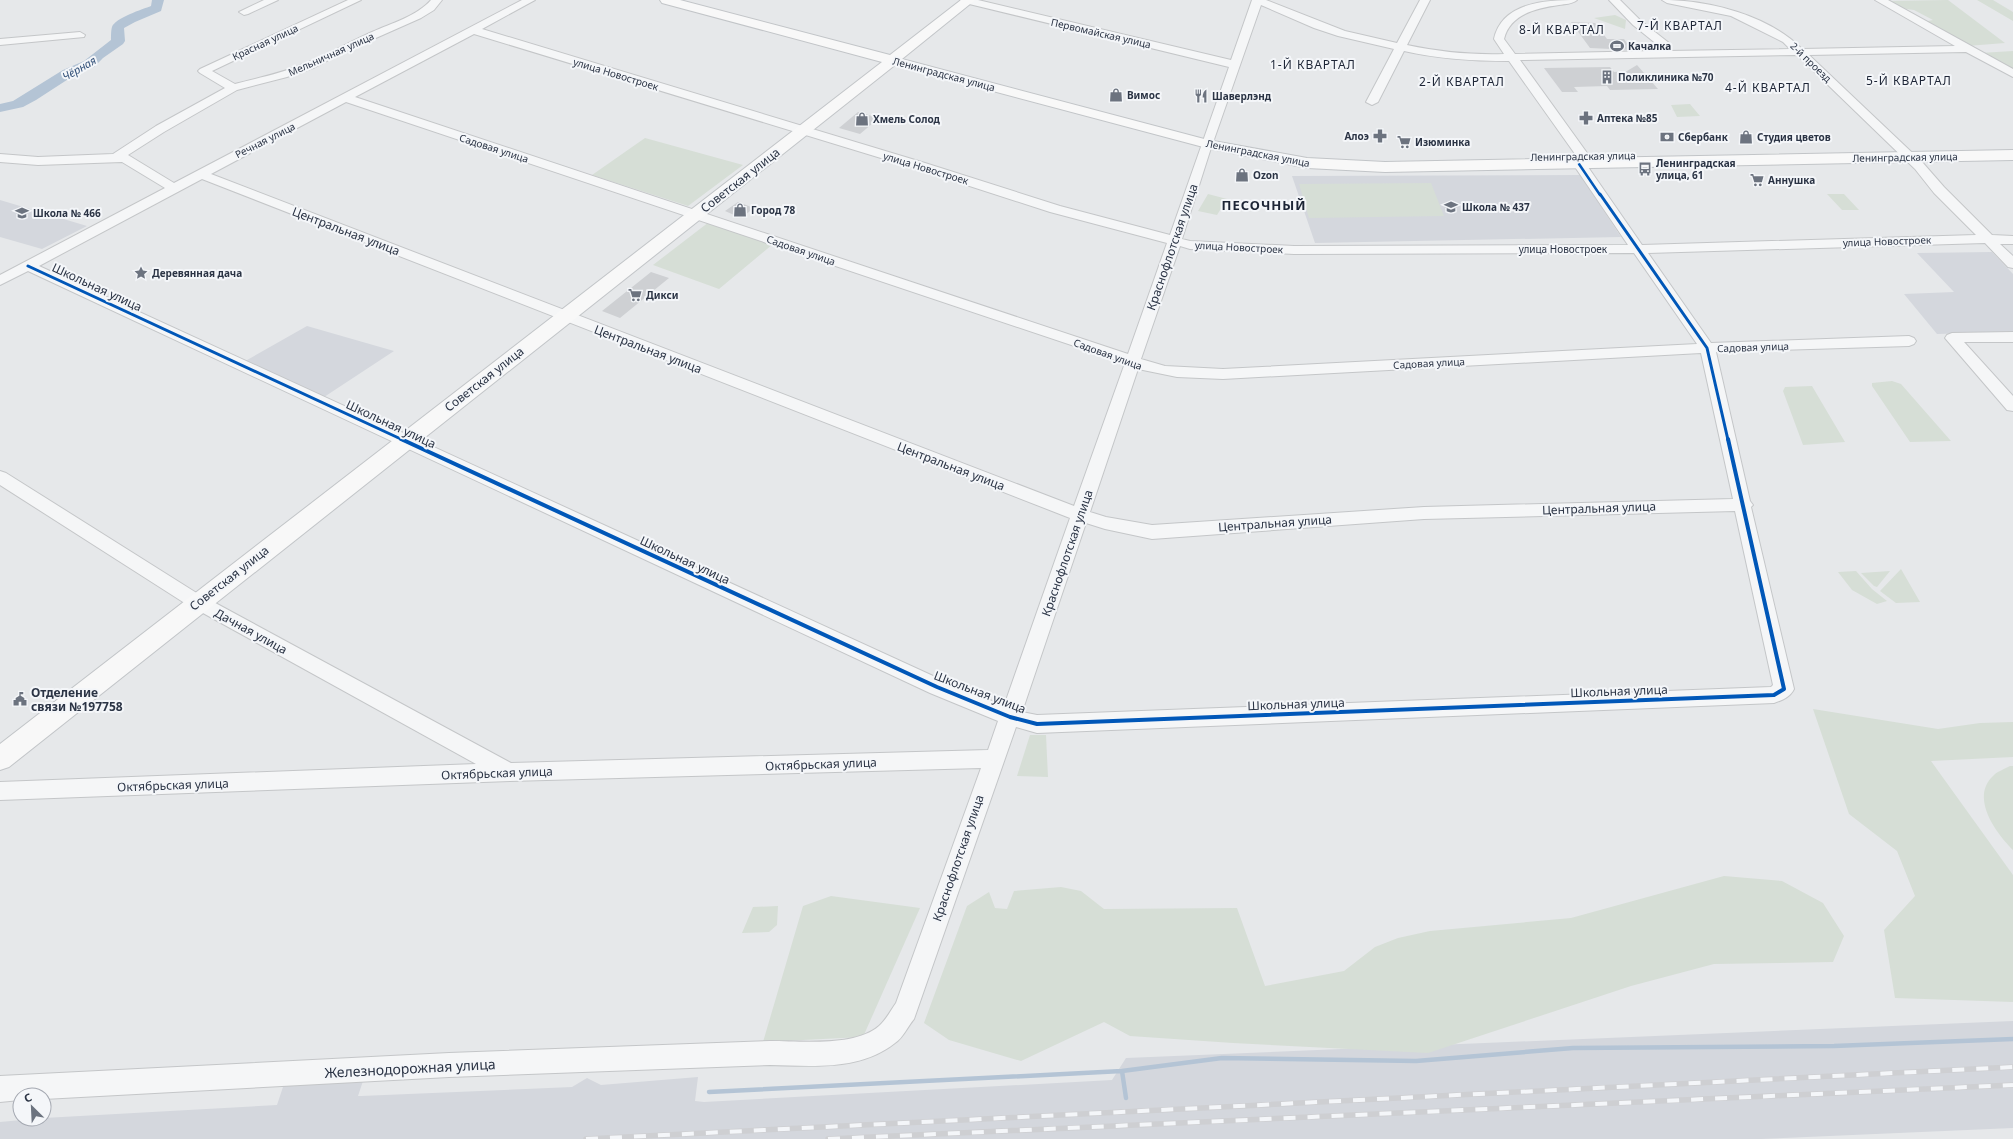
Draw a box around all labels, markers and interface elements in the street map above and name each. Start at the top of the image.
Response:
street label: Первомайская улица [1050,15,1152,51]
district label: 7-Й КВАРТАЛ [1637,17,1723,34]
street label: Красная улица [230,21,300,63]
district label: 8-Й КВАРТАЛ [1519,21,1605,38]
street label: Мельничная улица [286,29,376,79]
sports icon: Качалка [1609,38,1625,54]
place label: Качалка [1628,39,1671,53]
street label: 2-й проезд [1787,39,1835,85]
water label: Чёрная [59,52,99,84]
street label: улица Новостроек [572,54,661,94]
street label: Ленинградская улица [891,54,997,94]
district label: 1-Й КВАРТАЛ [1270,56,1356,73]
building icon: Поликлиника №70 [1599,69,1615,85]
place label: Поликлиника №70 [1618,70,1714,84]
district label: 5-Й КВАРТАЛ [1866,72,1952,89]
district label: 2-Й КВАРТАЛ [1419,73,1505,90]
district label: 4-Й КВАРТАЛ [1725,79,1811,96]
shop icon: Вимос [1108,87,1124,103]
place label: Вимос [1127,88,1160,102]
restaurant icon: Шаверлэнд [1193,88,1209,104]
place label: Шаверлэнд [1212,89,1272,103]
pharmacy icon: Аптека №85 [1578,110,1594,126]
shop icon: Хмель Солод [854,111,870,127]
place label: Аптека №85 [1597,111,1658,125]
place label: Хмель Солод [873,112,941,126]
street label: Речная улица [233,119,297,161]
pharmacy icon: Алоэ [1372,128,1388,144]
place label: Алоэ [1344,129,1369,143]
bank icon: Сбербанк [1659,129,1675,145]
shop icon: Студия цветов [1738,129,1754,145]
street label: Садовая улица [458,130,530,166]
place label: Сбербанк [1678,130,1729,144]
place label: Студия цветов [1757,130,1831,144]
supermarket icon: Изюминка [1396,134,1412,150]
place label: Изюминка [1415,135,1470,149]
street label: Ленинградская улица [1205,136,1311,170]
street label: Советская улица [697,144,783,216]
street label: улица Новостроек [882,148,971,188]
street label: Ленинградская улица [1530,148,1636,164]
street label: Ленинградская улица [1852,149,1958,165]
place label: Ленинградская улица, 61 [1655,156,1736,182]
bus stop icon: Ленинградская улица, 61 [1637,161,1653,177]
shop icon: Ozon [1234,167,1250,183]
place label: Ozon [1253,168,1279,182]
supermarket icon: Аннушка [1749,172,1765,188]
place label: Аннушка [1768,173,1815,187]
street label: Краснофлотская улица [1142,181,1202,313]
district label: ПЕСОЧНЫЙ [1221,196,1307,214]
school or university icon: Школа № 437 [1443,199,1459,215]
place label: Школа № 437 [1462,200,1530,214]
shop icon: Город 78 [732,202,748,218]
street label: Центральная улица [290,203,402,259]
place label: Город 78 [751,203,796,217]
school or university icon: Школа № 466 [14,205,30,221]
place label: Школа № 466 [33,206,101,220]
street label: Садовая улица [765,232,837,268]
street label: улица Новостроек [1843,232,1932,250]
street label: улица Новостроек [1195,238,1284,256]
street label: улица Новостроек [1519,242,1608,256]
street label: Школьная улица [49,259,145,315]
place icon: Деревянная дача [133,265,149,281]
place label: Деревянная дача [152,266,242,280]
supermarket icon: Дикси [627,287,643,303]
place label: Дикси [646,288,678,302]
street label: Центральная улица [592,321,704,377]
street label: Садовая улица [1072,335,1144,373]
street label: Садовая улица [1717,339,1789,355]
street label: Советская улица [441,343,527,415]
street label: Садовая улица [1393,354,1465,372]
street label: Школьная улица [343,396,439,452]
street label: Центральная улица [895,438,1007,494]
street label: Краснофлотская улица [1037,487,1097,619]
street label: Центральная улица [1542,498,1656,518]
street label: Центральная улица [1217,511,1333,535]
street label: Школьная улица [637,532,733,588]
street label: Советская улица [186,542,272,614]
street label: Дачная улица [212,604,290,658]
street label: Школьная улица [932,667,1028,717]
street label: Школьная улица [1570,681,1668,701]
place label: Отделение связи №197758 [31,684,123,715]
public building icon: Отделение связи №197758 [12,691,28,707]
street label: Школьная улица [1247,694,1345,714]
street label: Октябрьская улица [765,754,877,774]
street label: Октябрьская улица [441,763,553,783]
street label: Октябрьская улица [117,775,229,795]
street label: Краснофлотская улица [928,792,988,924]
street label: Железнодорожная улица [324,1054,496,1082]
north arrow [12,1087,52,1127]
text: С [21,1089,34,1106]

